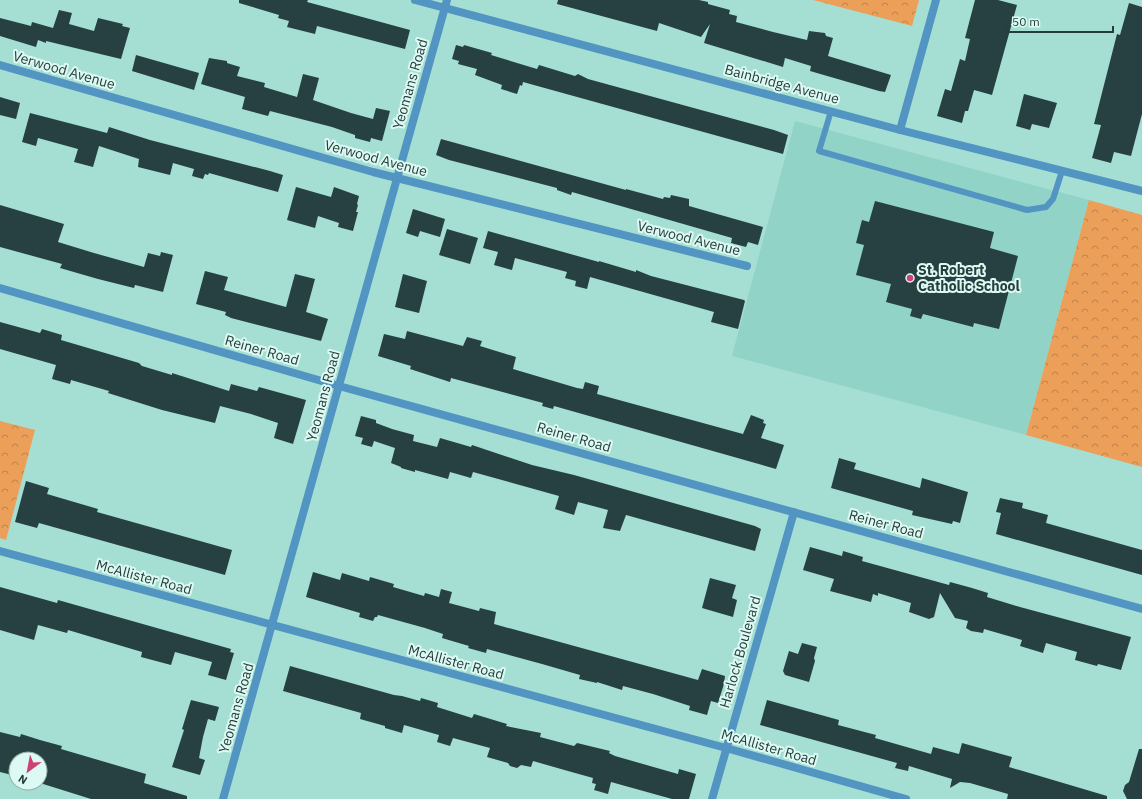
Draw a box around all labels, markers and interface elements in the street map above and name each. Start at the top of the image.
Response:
scale bar [1006,8,1113,34]
text: 50 m [1012,14,1040,29]
street label: Yeomans Road [389,37,431,131]
street label: Verwood Avenue [11,47,117,93]
street label: Bainbridge Avenue [723,60,842,108]
street label: Verwood Avenue [323,136,430,180]
street label: Verwood Avenue [636,217,743,260]
place label: St. Robert Catholic School [918,261,1020,295]
marker: St. Robert Catholic School [905,273,915,283]
street label: Reiner Road [223,331,301,369]
street label: Yeomans Road [302,349,344,443]
street label: Reiner Road [535,418,613,456]
street label: Reiner Road [847,505,925,543]
street label: McAllister Road [94,556,194,598]
street label: Harlock Boulevard [715,594,765,710]
street label: McAllister Road [406,641,506,683]
street label: Yeomans Road [215,661,257,755]
street label: McAllister Road [719,725,819,769]
north arrow [8,751,48,791]
text: N [16,771,30,788]

